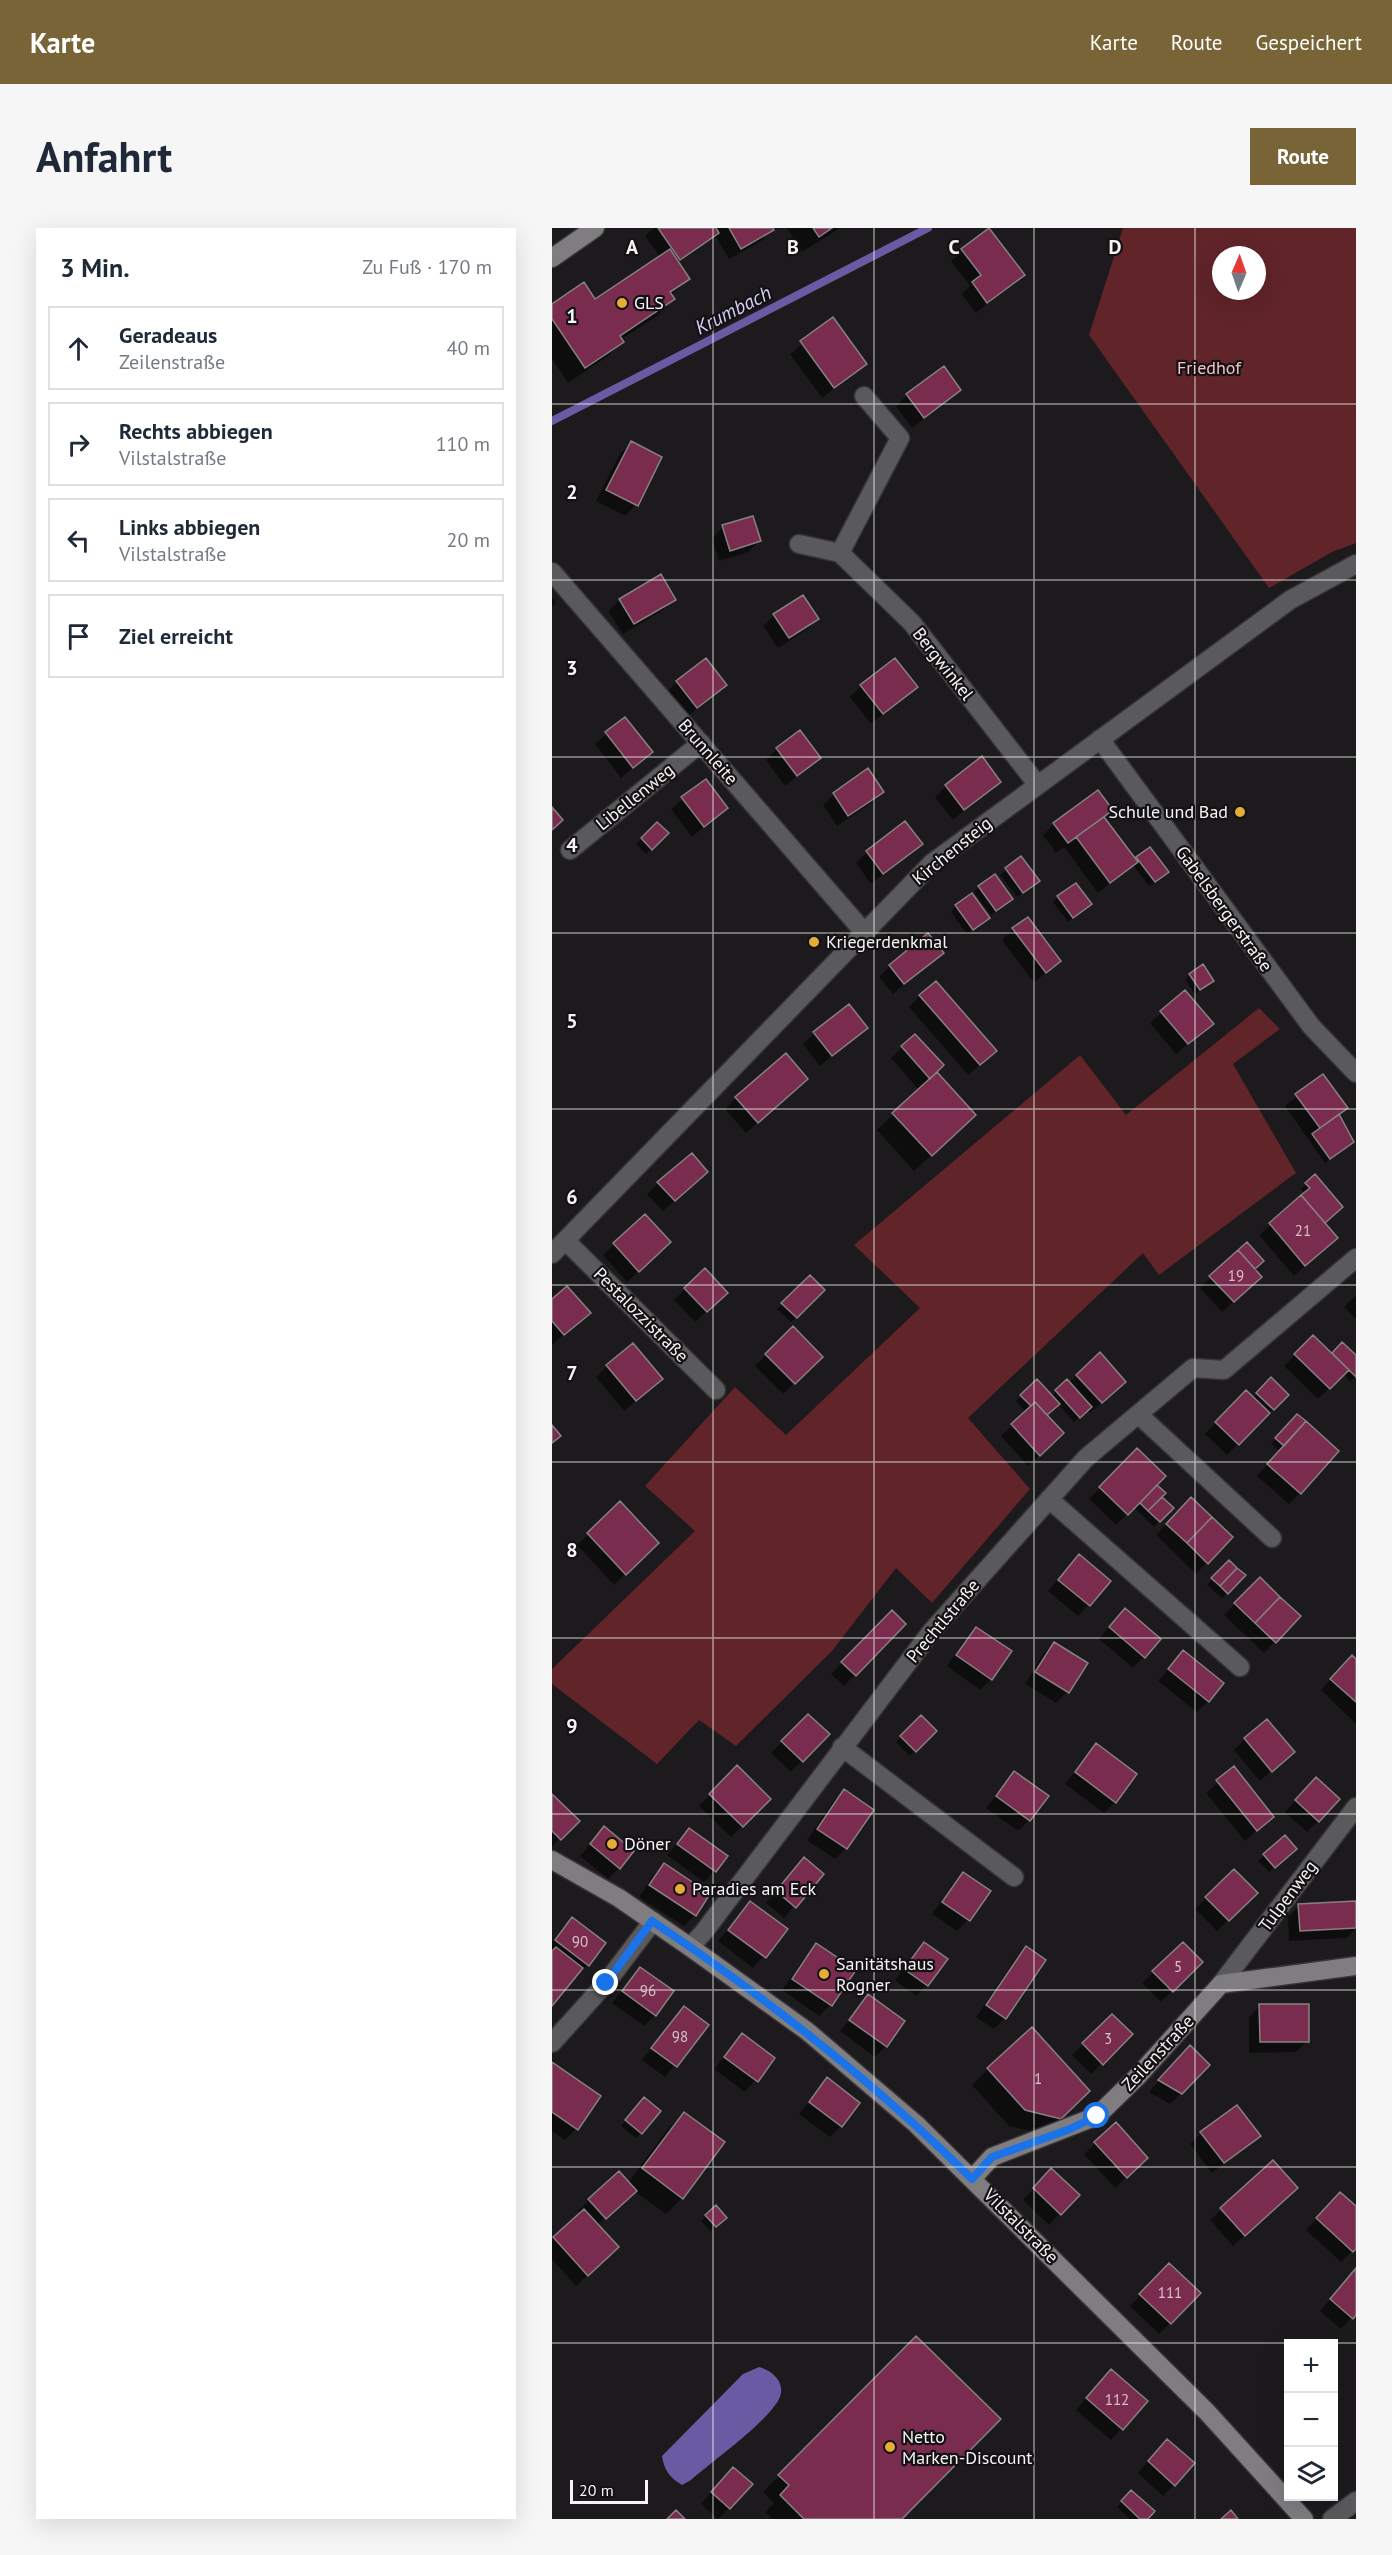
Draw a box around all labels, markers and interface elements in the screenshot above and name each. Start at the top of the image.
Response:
text: Karte [30,24,95,61]
text: Karte [1090,29,1138,56]
text: Route [1171,29,1222,56]
text: Gespeichert [1255,29,1362,56]
button: Route [1250,128,1356,185]
text: Anfahrt [36,129,172,184]
text: A [626,234,639,260]
text: B [787,234,799,260]
text: C [948,234,960,260]
text: D [1109,234,1122,260]
north arrow [1212,246,1266,300]
text: 3 Min. [60,251,130,284]
text: Zu Fuß · 170 m [362,254,492,280]
water label: Krumbach [690,280,776,340]
place label: GLS [634,291,664,314]
marker: GLS [615,296,629,310]
text: 1 [566,303,578,329]
text: Geradeaus [119,321,217,349]
icon: ahead [62,332,95,365]
text: 40 m [447,335,490,361]
text: Zeilenstraße [119,349,225,375]
park label: Friedhof [1177,356,1242,379]
text: Rechts abbiegen [119,417,273,445]
icon: right [62,428,95,461]
text: 110 m [436,431,490,457]
text: Vilstalstraße [119,445,226,471]
text: 2 [566,479,578,505]
text: Links abbiegen [119,513,260,541]
icon: left [62,524,95,557]
text: 20 m [447,527,490,553]
text: Vilstalstraße [119,541,226,567]
icon: arrive [62,620,95,653]
text: Ziel erreicht [119,622,233,650]
street label: Bergwinkel [908,623,979,705]
text: 3 [566,655,578,681]
street label: Brunnleite [673,714,743,790]
street label: Libellenweg [591,758,679,835]
place label: Schule und Bad [1108,800,1228,823]
marker: Schule und Bad [1233,805,1247,819]
street label: Kirchensteig [907,811,996,890]
text: 4 [566,832,578,858]
street label: Gabelsbergerstraße [1171,841,1278,976]
place label: Kriegerdenkmal [826,930,948,953]
marker: Kriegerdenkmal [807,935,821,949]
text: 5 [566,1008,578,1034]
text: 6 [566,1184,578,1210]
house number: 21 [1295,1221,1311,1240]
street label: Pestalozzistraße [589,1262,694,1367]
house number: 19 [1228,1266,1244,1285]
text: 7 [566,1360,578,1386]
text: 8 [566,1537,578,1563]
street label: Prechtlstraße [901,1574,984,1667]
text: 9 [566,1713,578,1739]
place label: Döner [624,1832,671,1855]
marker: Döner [605,1837,619,1851]
street label: Tulpenweg [1253,1855,1322,1936]
place label: Paradies am Eck [692,1877,817,1900]
marker: Paradies am Eck [673,1882,687,1896]
house number: 90 [572,1932,588,1951]
place label: Sanitätshaus Rogner [836,1952,934,1996]
house number: 5 [1174,1957,1182,1976]
marker: Sanitätshaus Rogner [817,1967,831,1981]
route end [592,1969,618,1995]
house number: 96 [640,1981,656,2000]
street label: Zeilenstraße [1117,2010,1199,2095]
house number: 98 [672,2027,688,2046]
house number: 3 [1104,2029,1112,2048]
house number: 1 [1034,2069,1042,2088]
route start [1083,2102,1109,2128]
street label: Vilstalstraße [978,2183,1064,2268]
house number: 111 [1158,2283,1182,2302]
map controls [1284,2339,1338,2501]
button: + [1284,2339,1338,2393]
house number: 112 [1105,2390,1129,2409]
button: − [1284,2393,1338,2447]
place label: Netto Marken-Discount [902,2425,1032,2469]
marker: Netto Marken-Discount [883,2440,897,2454]
button: layers [1284,2447,1338,2501]
scale bar [570,2477,648,2504]
text: 20 m [579,2480,614,2500]

